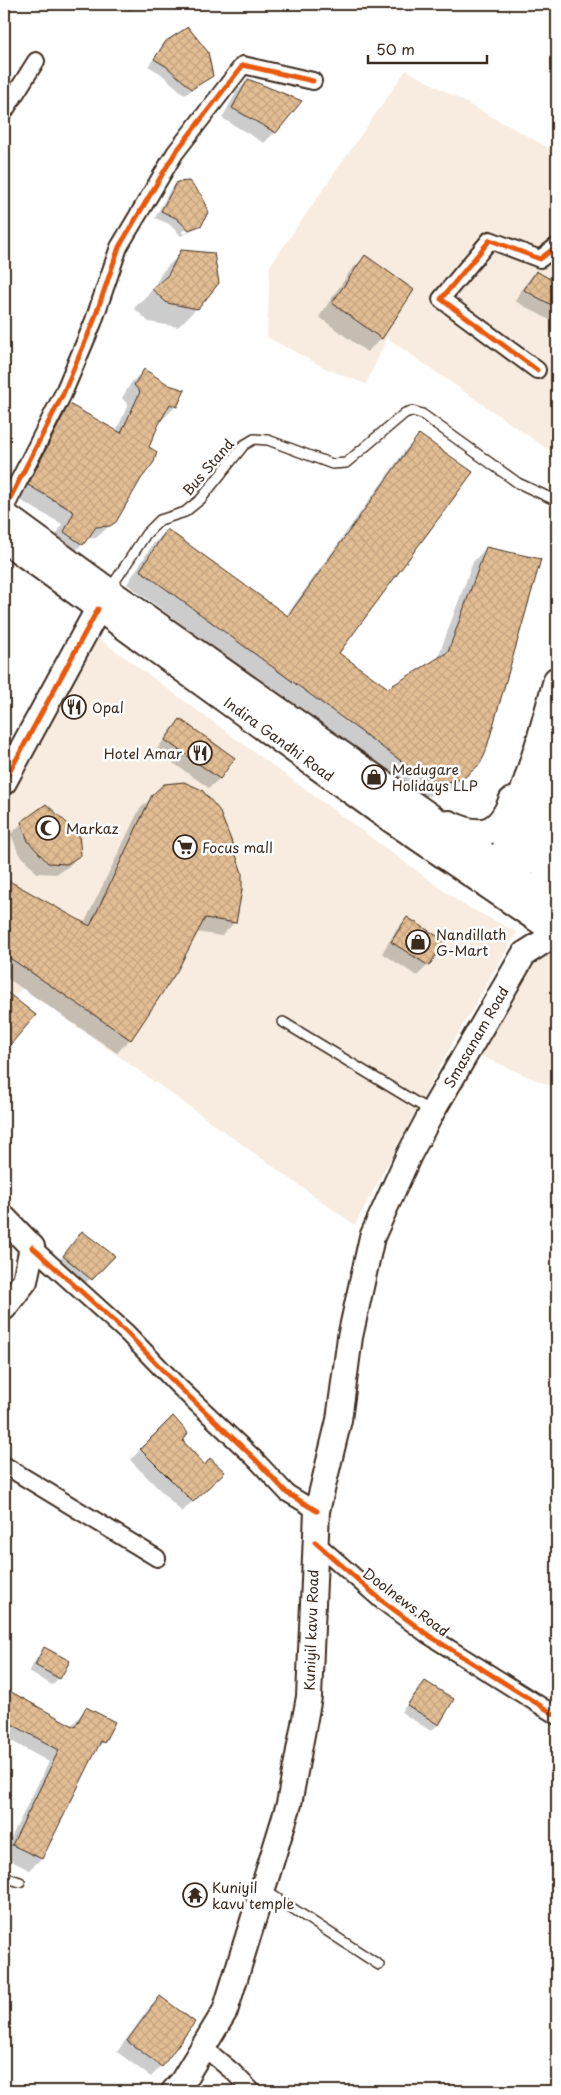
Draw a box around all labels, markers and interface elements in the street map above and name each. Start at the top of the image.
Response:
scale bar [368,32,487,64]
text: 50 m [376,37,415,60]
street label: Bus Stand [177,434,239,500]
street label: Indira Gandhi Road [220,692,338,786]
restaurant icon: Opal [61,694,87,720]
place label: Opal [92,697,124,718]
restaurant icon: Hotel Amar [187,740,213,766]
place label: Hotel Amar [104,743,183,764]
place label: Medugare Holidays LLP [392,759,478,796]
shop icon: Medugare Holidays LLP [361,764,387,790]
mosque icon: Markaz [35,815,61,841]
place label: Markaz [66,818,119,839]
supermarket icon: Focus mall [172,834,198,860]
place label: Focus mall [202,837,273,858]
place label: Nandillath G-Mart [436,924,506,961]
shop icon: Nandillath G-Mart [405,929,431,955]
street label: Smasanam Road [438,982,514,1092]
street label: Doolnews Road [358,1563,454,1641]
street label: Kuniyil kavu Road [298,1569,324,1691]
place label: Kuniyil kavu temple [212,1877,294,1914]
temple icon: Kuniyil kavu temple [182,1882,208,1908]

